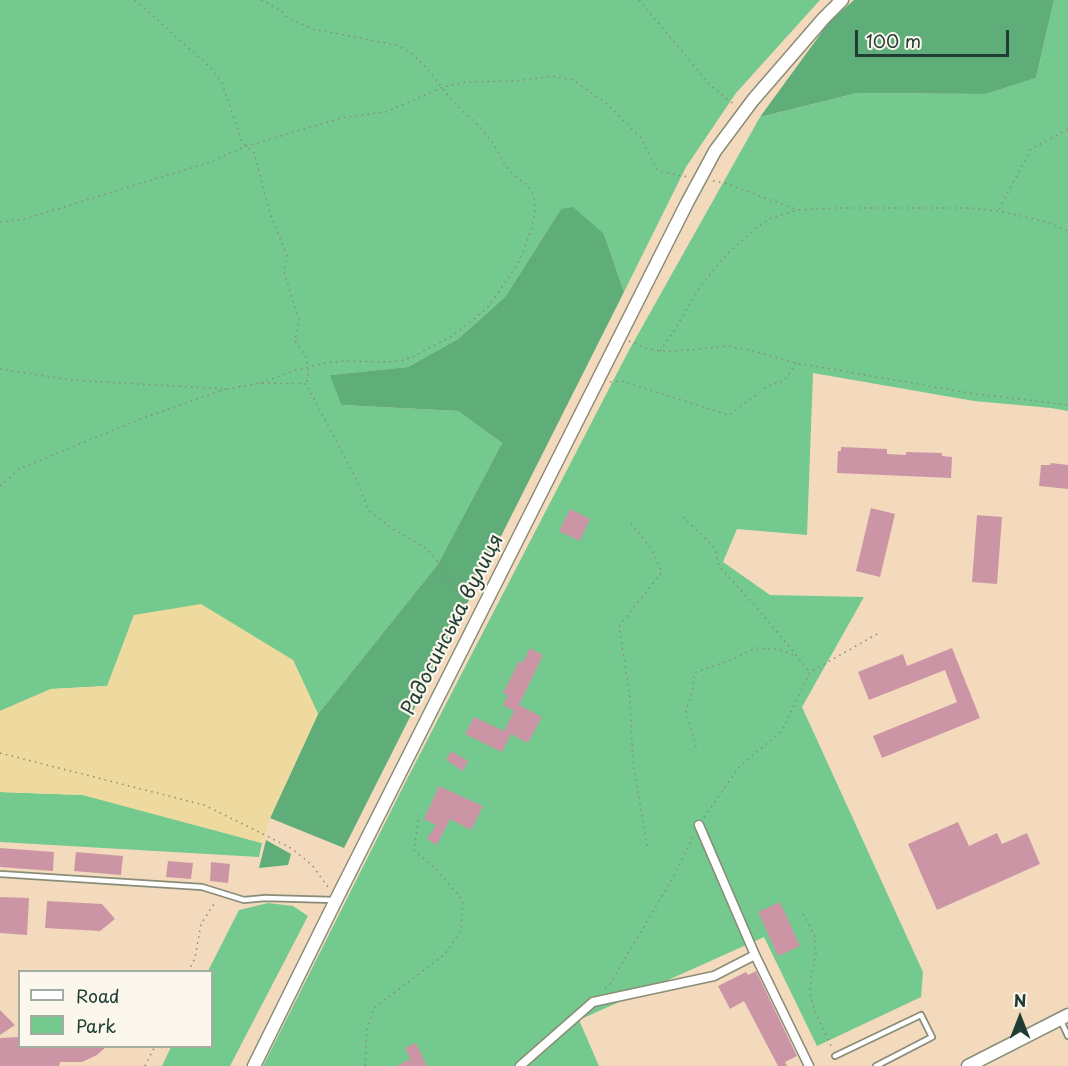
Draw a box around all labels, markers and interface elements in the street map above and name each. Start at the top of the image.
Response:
scale bar [858,18,1012,56]
text: 100 m [866,27,921,54]
street label: Радосинська вулиця [397,530,509,720]
legend [18,970,213,1048]
text: Road [76,982,120,1009]
north arrow [990,988,1050,1048]
text: N [1014,988,1026,1012]
text: Park [76,1012,116,1039]

